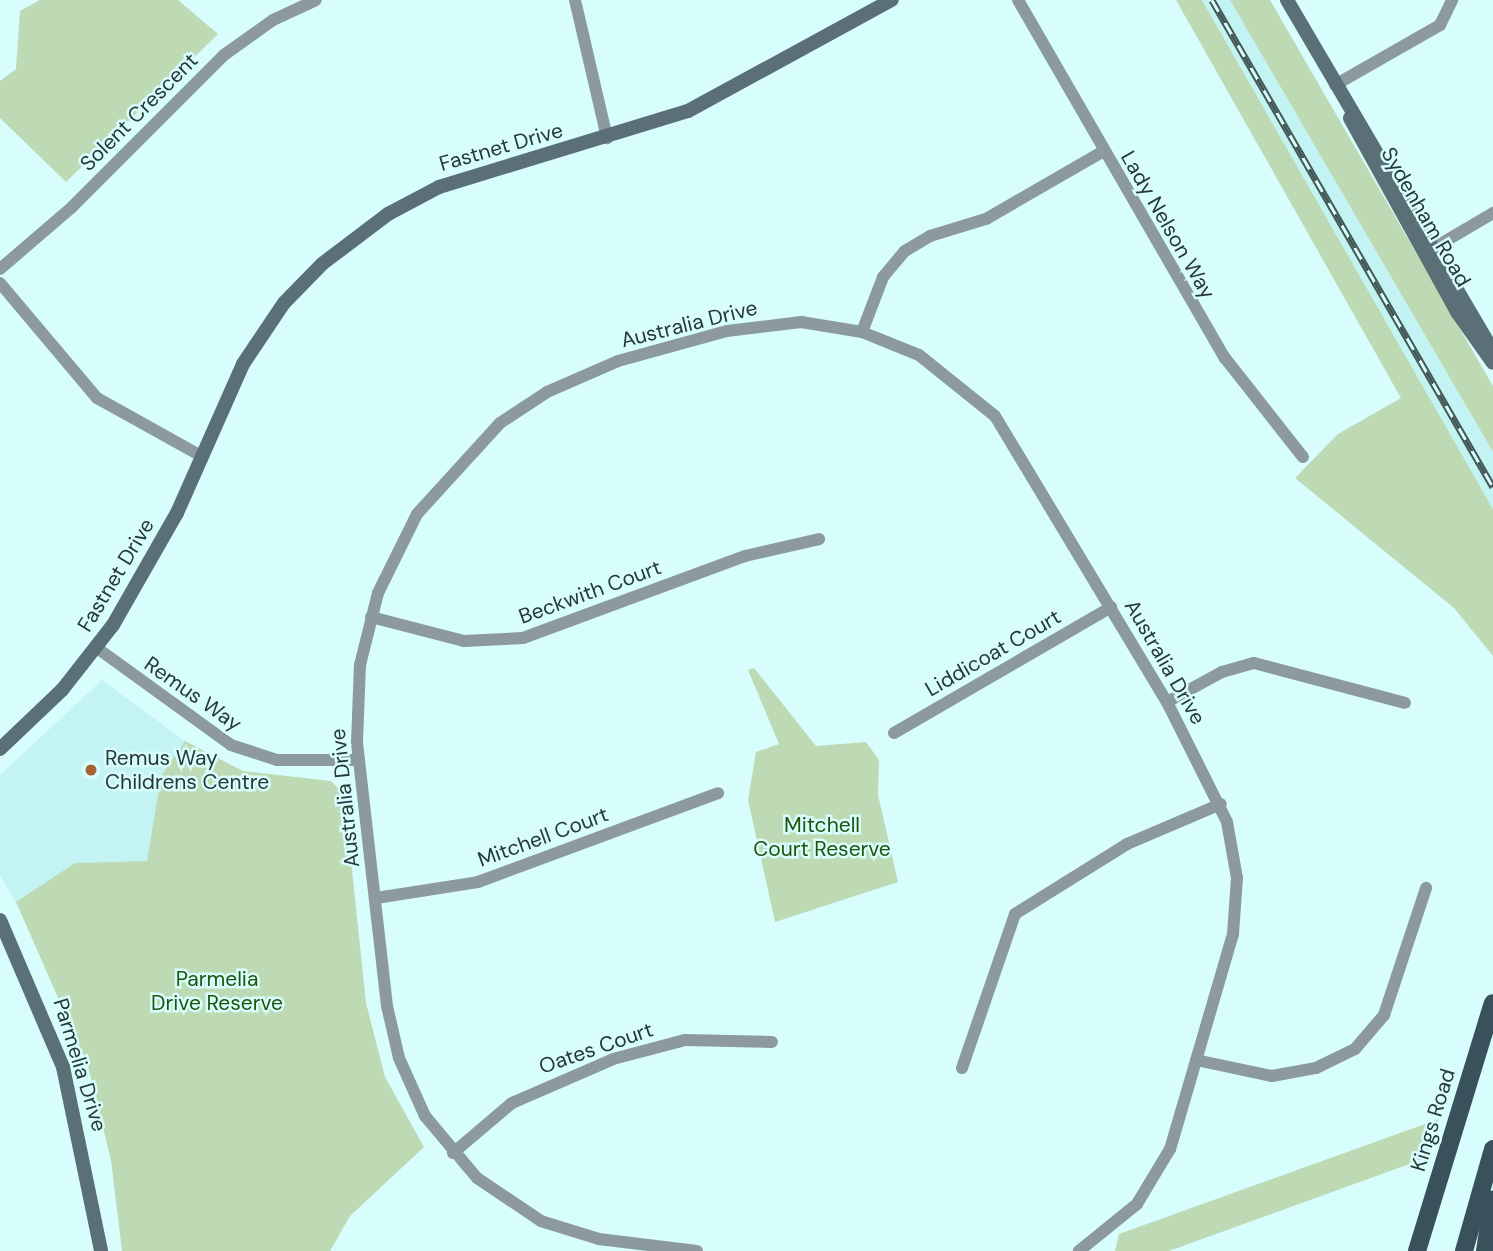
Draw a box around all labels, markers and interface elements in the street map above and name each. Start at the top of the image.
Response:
street label: Solent Crescent [75,48,203,176]
street label: Fastnet Drive [436,117,566,177]
street label: Sydenham Road [1376,143,1476,291]
street label: Lady Nelson Way [1115,146,1221,304]
street label: Australia Drive [618,295,760,353]
street label: Fastnet Drive [72,514,160,636]
street label: Beckwith Court [515,555,665,629]
street label: Australia Drive [1119,595,1211,729]
street label: Liddicoat Court [921,604,1065,702]
street label: Remus Way [140,651,246,737]
street label: Australia Drive [325,727,365,869]
place label: Remus Way Childrens Centre [105,745,269,795]
marker: Remus Way Childrens Centre [83,762,99,778]
street label: Mitchell Court [474,802,612,872]
park label: Mitchell Court Reserve [753,812,891,862]
park label: Parmelia Drive Reserve [151,966,283,1016]
street label: Parmelia Drive [48,995,112,1135]
street label: Oates Court [536,1017,656,1079]
street label: Kings Road [1405,1066,1461,1174]

